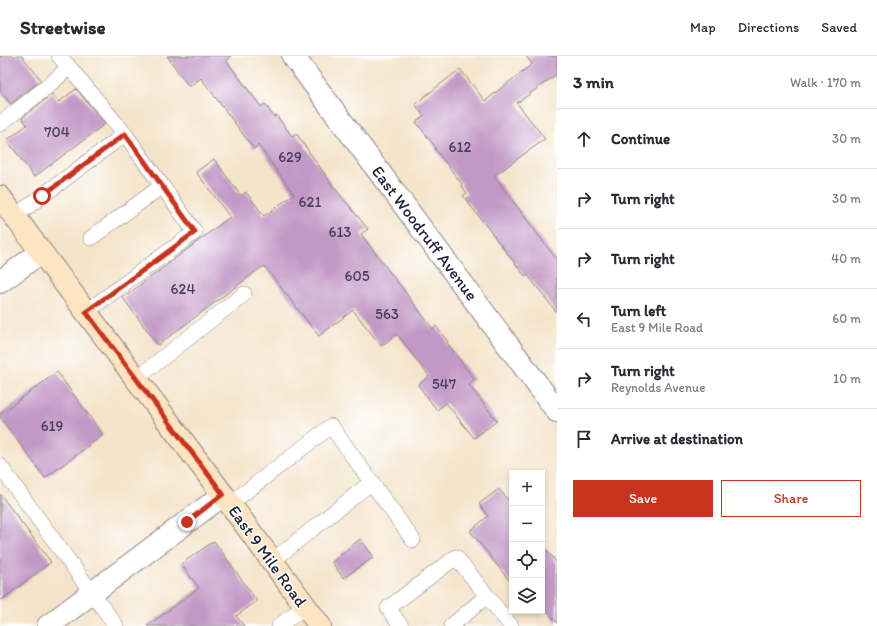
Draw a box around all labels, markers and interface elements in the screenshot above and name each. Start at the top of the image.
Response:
text: Streetwise [20,16,106,39]
text: Map [690,19,716,36]
text: Directions [738,19,799,36]
text: Saved [821,19,857,36]
text: 3 min [573,72,614,92]
text: Walk · 170 m [790,75,861,90]
house number: 704 [44,123,70,141]
icon: ahead [573,128,595,150]
text: Continue [611,130,670,148]
text: 30 m [832,131,861,146]
house number: 612 [449,138,471,156]
house number: 629 [278,148,302,166]
street label: East Woodruff Avenue [368,162,482,304]
route start [33,187,51,205]
icon: right [573,188,595,210]
text: Turn right [611,190,675,208]
text: 30 m [832,191,861,206]
house number: 621 [299,193,321,211]
house number: 613 [328,223,352,241]
icon: right [573,248,595,270]
text: Turn right [611,250,675,268]
text: 40 m [831,251,861,266]
house number: 605 [344,267,370,285]
house number: 624 [171,280,195,298]
text: Turn left [611,302,666,320]
house number: 563 [375,305,399,323]
icon: left [573,308,595,330]
text: 60 m [832,311,861,326]
text: East 9 Mile Road [611,320,703,335]
text: Turn right [611,362,675,380]
icon: right [573,368,595,390]
text: 10 m [833,371,861,386]
house number: 547 [432,375,457,393]
text: Reynolds Avenue [611,380,705,395]
house number: 619 [41,417,64,435]
icon: arrive [573,428,595,450]
text: Arrive at destination [611,430,743,448]
map controls [509,470,545,614]
button: + [509,470,545,506]
button: Save [573,480,713,517]
button: Share [721,480,861,517]
street label: East 9 Mile Road [224,501,312,611]
button: − [509,506,545,542]
route end [178,513,196,531]
button: locate [509,542,545,578]
button: layers [509,578,545,614]

